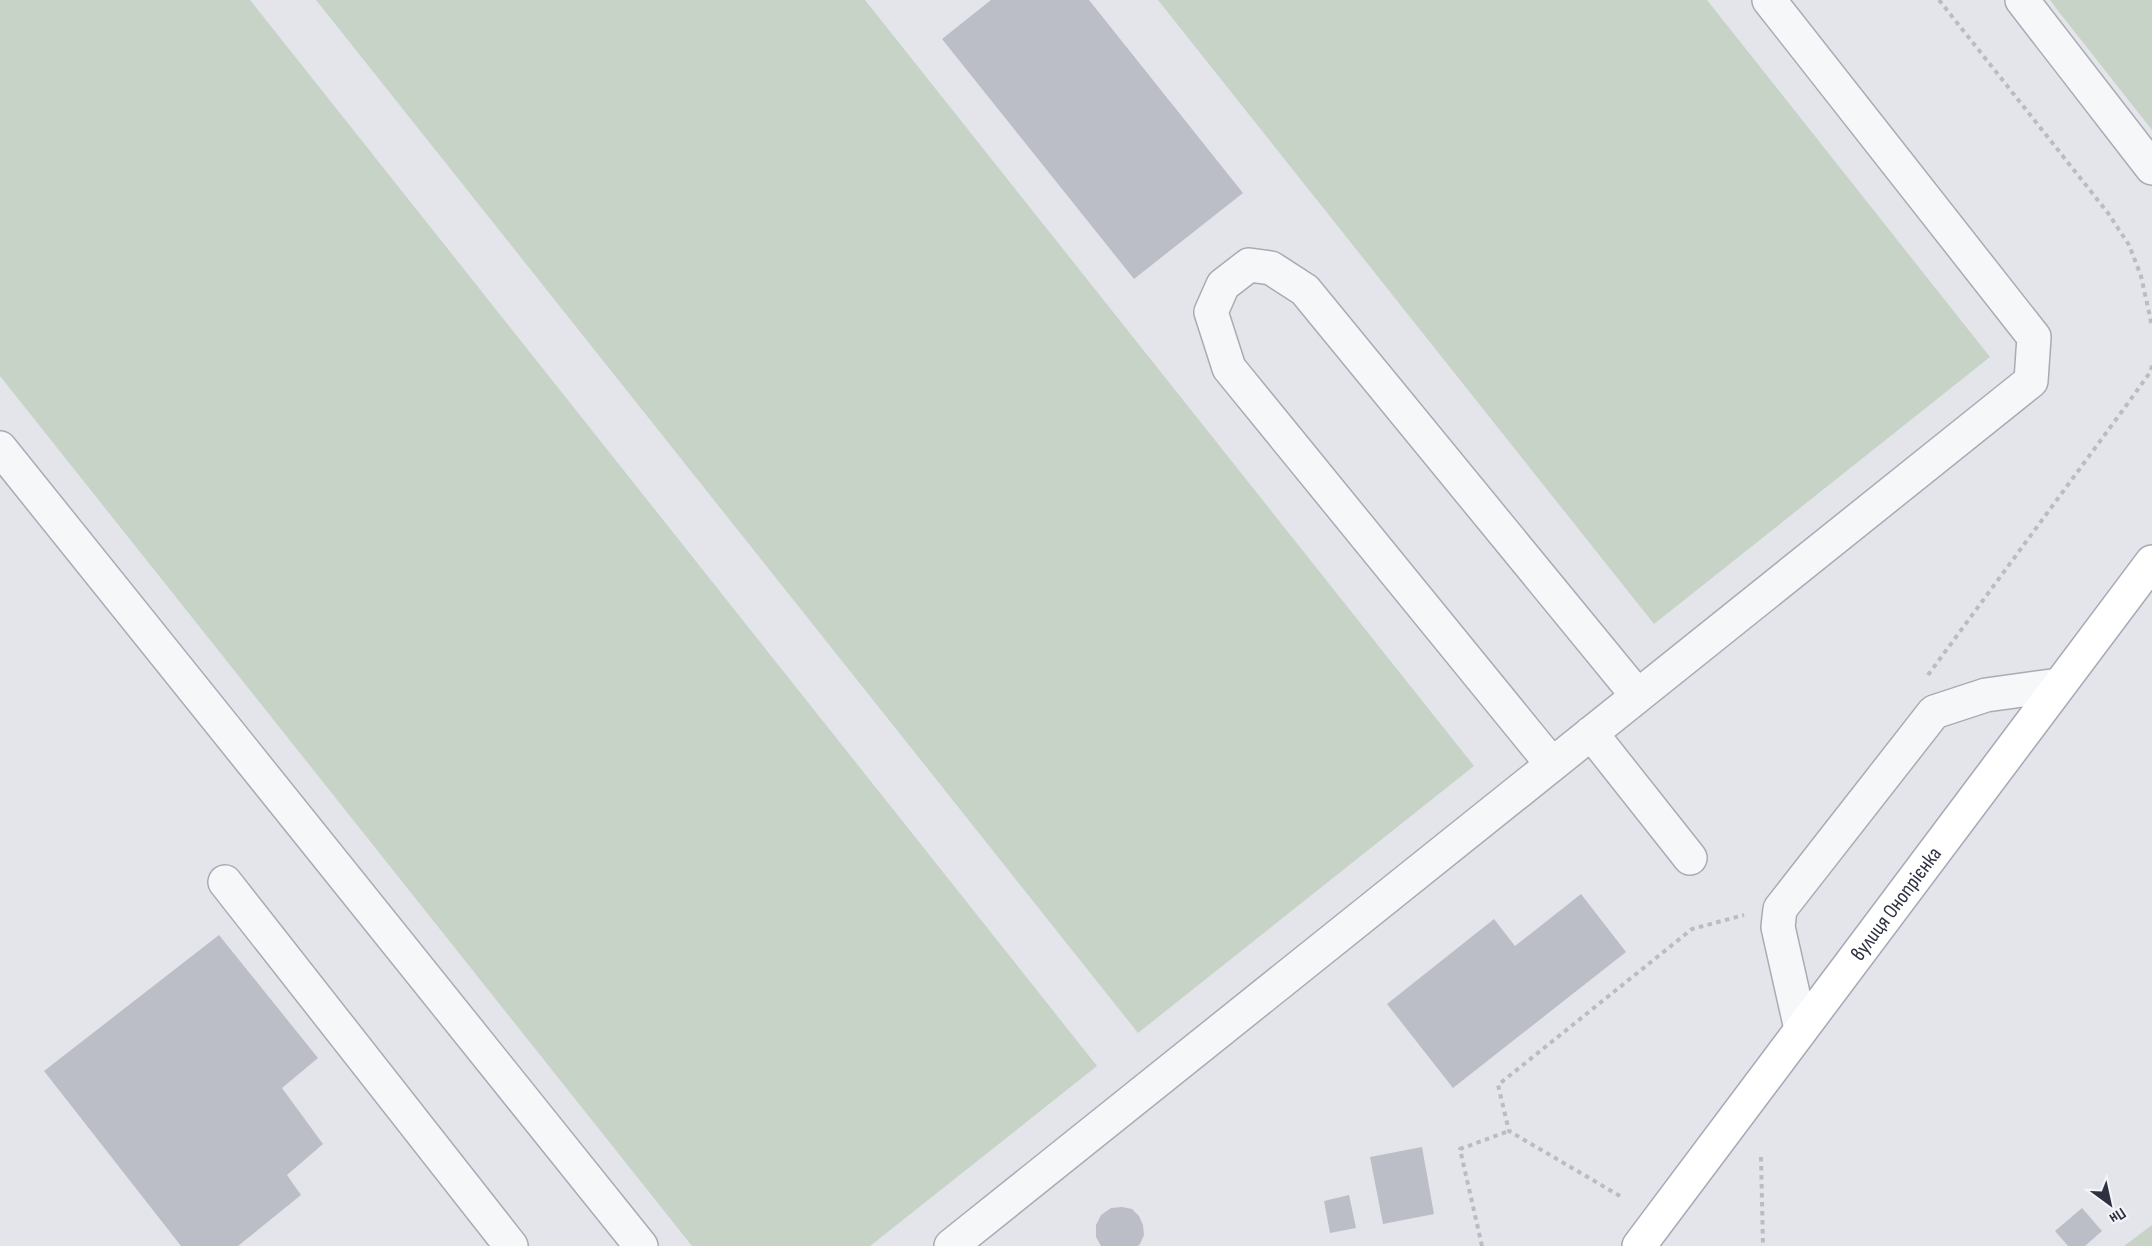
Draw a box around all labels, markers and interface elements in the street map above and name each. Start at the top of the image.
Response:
street label: вулиця Онопрієнка [1846,842,1947,966]
north arrow [2080,1174,2140,1234]
text: Пн [2106,1203,2129,1228]

